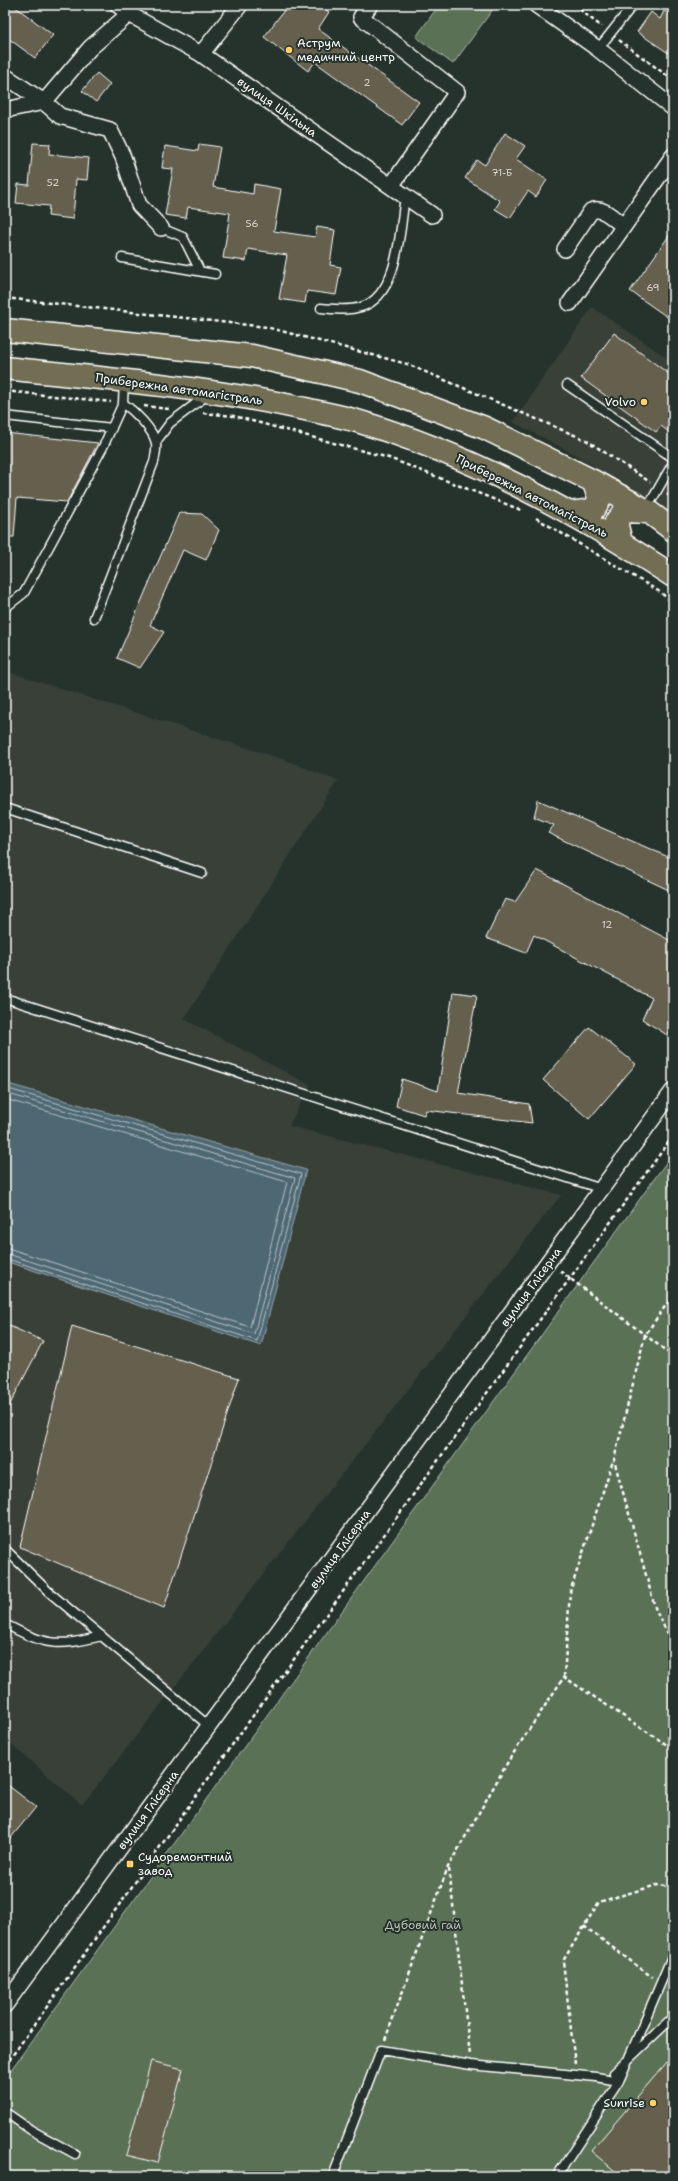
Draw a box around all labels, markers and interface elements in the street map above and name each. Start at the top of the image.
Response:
place label: Аструм медичний центр [297,35,395,65]
marker: Аструм медичний центр [284,45,294,55]
street label: вулиця Шкільна [234,73,321,141]
house number: 2 [364,76,371,89]
house number: 71-Б [492,166,512,179]
house number: 52 [47,176,59,189]
house number: 56 [246,217,258,230]
house number: 69 [646,281,660,294]
street label: Прибережна автомагістраль [95,369,263,409]
place label: Volvo [605,394,636,410]
marker: Volvo [639,397,649,407]
street label: Прибережна автомагістраль [453,451,611,541]
house number: 12 [602,918,612,931]
street label: вулиця Глісерна [497,1244,565,1330]
street label: вулиця Глісерна [306,1506,374,1592]
street label: вулиця Глісерна [114,1767,182,1853]
place label: Судоремонтний завод [138,1849,232,1879]
marker: Судоремонтний завод [125,1859,135,1869]
park label: Дубовий гай [385,1917,461,1933]
place label: Sunrise [604,2095,645,2111]
marker: Sunrise [648,2098,658,2108]

